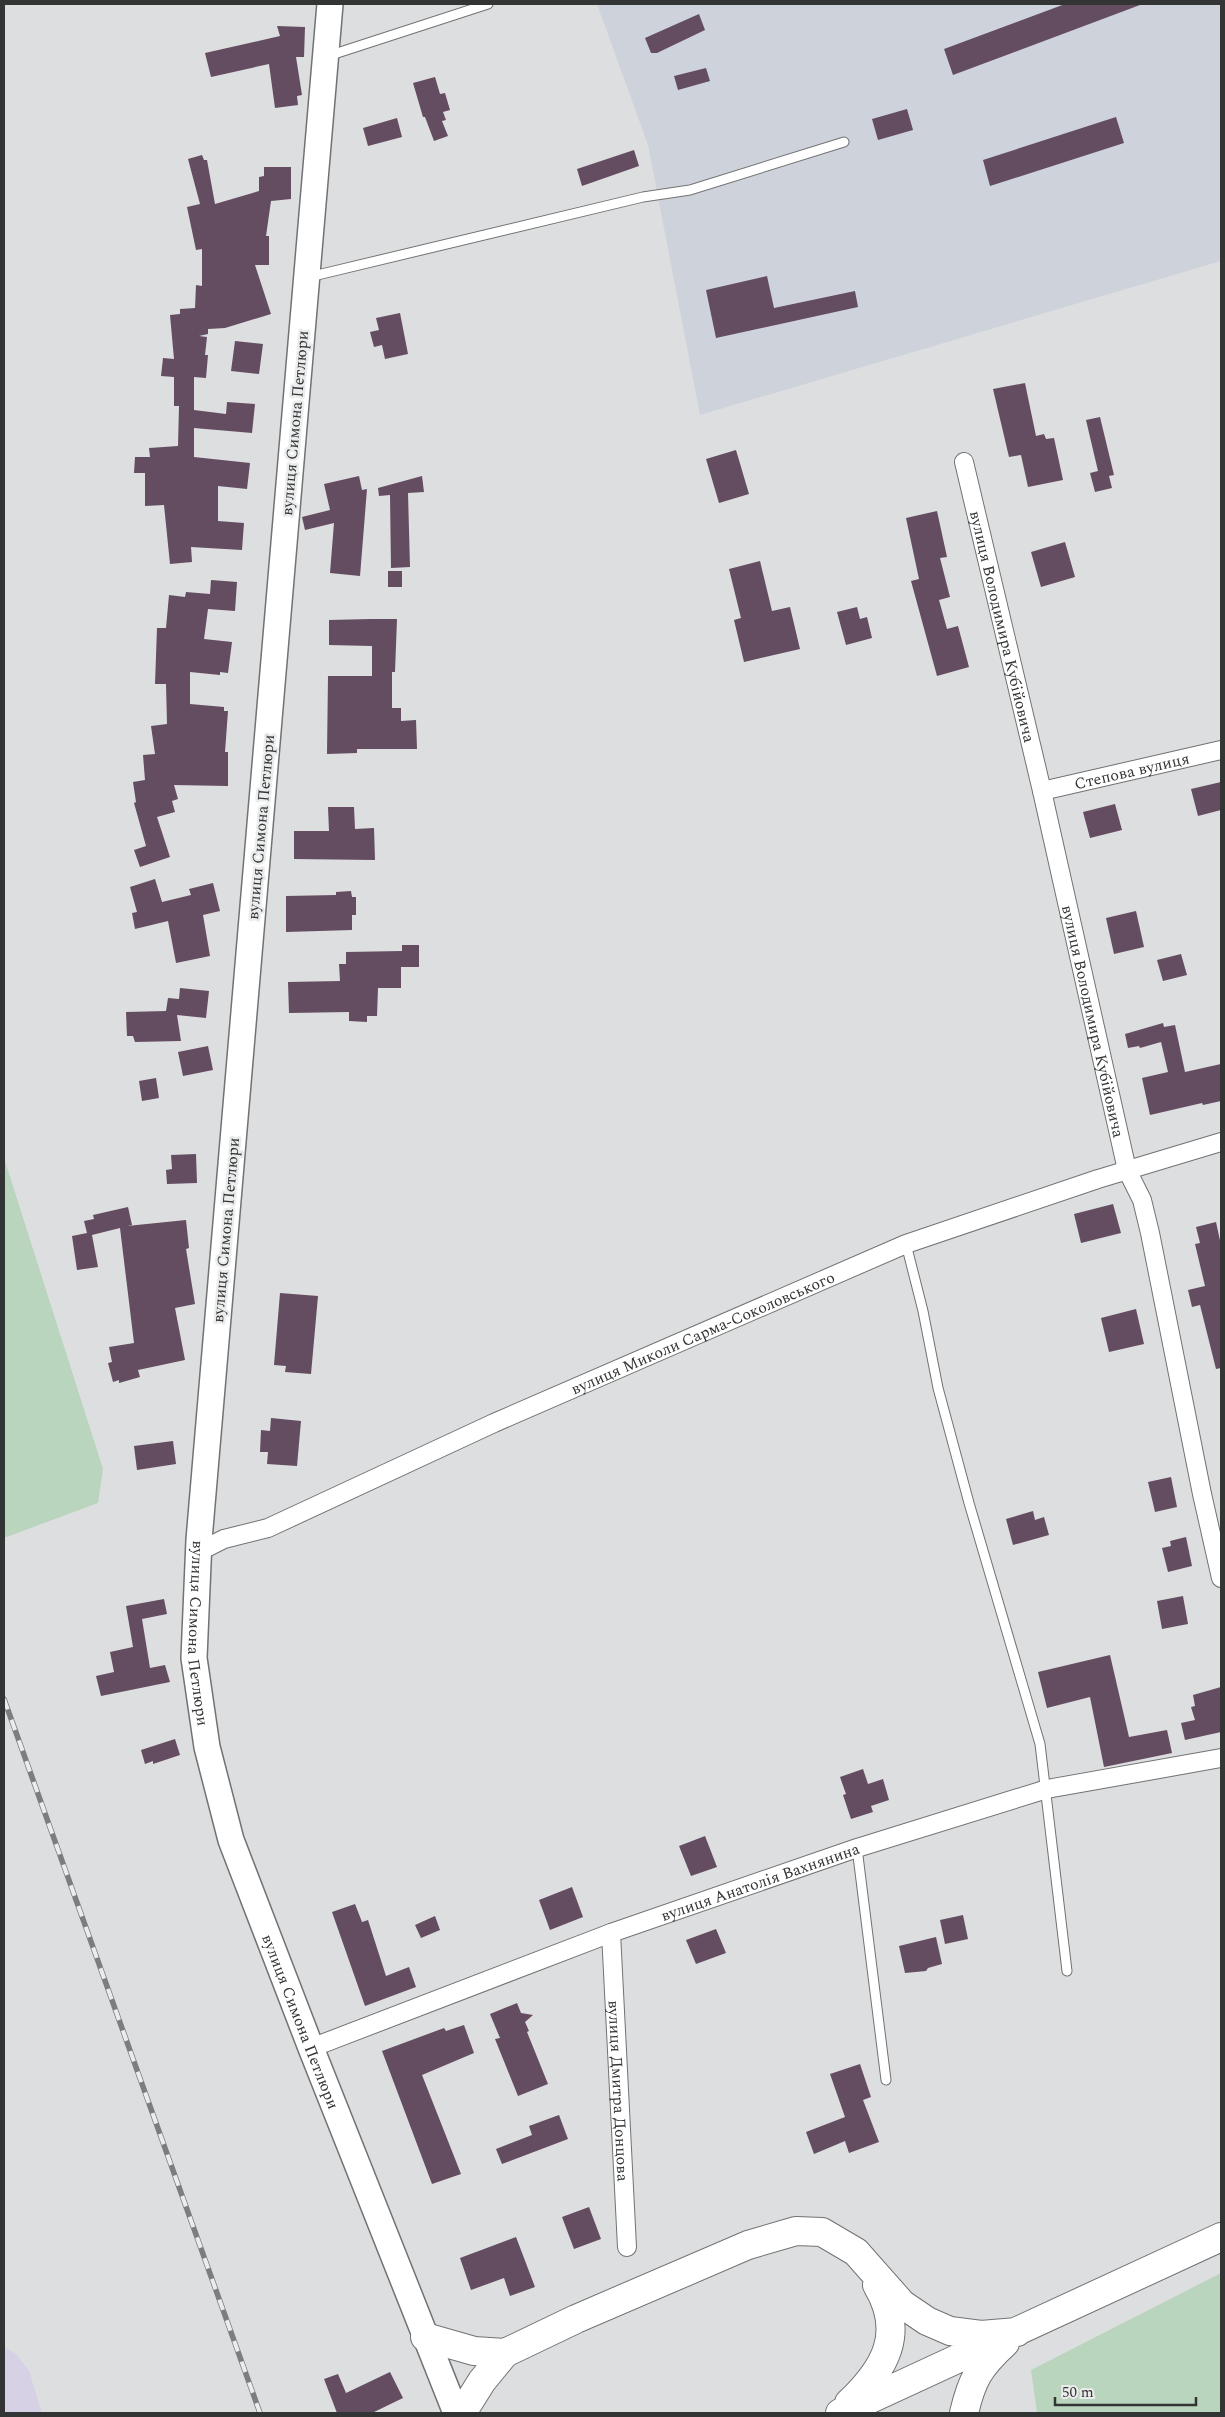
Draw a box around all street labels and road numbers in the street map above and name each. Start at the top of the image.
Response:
street label: вулиця Симона Петлюри [275,329,315,517]
street label: вулиця Володимира Кубійовича [963,508,1041,745]
street label: вулиця Симона Петлюри [241,733,281,921]
street label: Степова вулиця [1072,747,1192,796]
street label: вулиця Володимира Кубійовича [1055,903,1130,1140]
street label: вулиця Симона Петлюри [206,1136,246,1324]
street label: вулиця Миколи Сарма-Соколовського [567,1265,839,1401]
street label: вулиця Симона Петлюри [181,1540,215,1727]
street label: вулиця Анатолія Вахнянина [658,1837,863,1928]
street label: вулиця Симона Петлюри [255,1931,345,2113]
street label: вулиця Дмитра Донцова [601,2000,635,2182]

